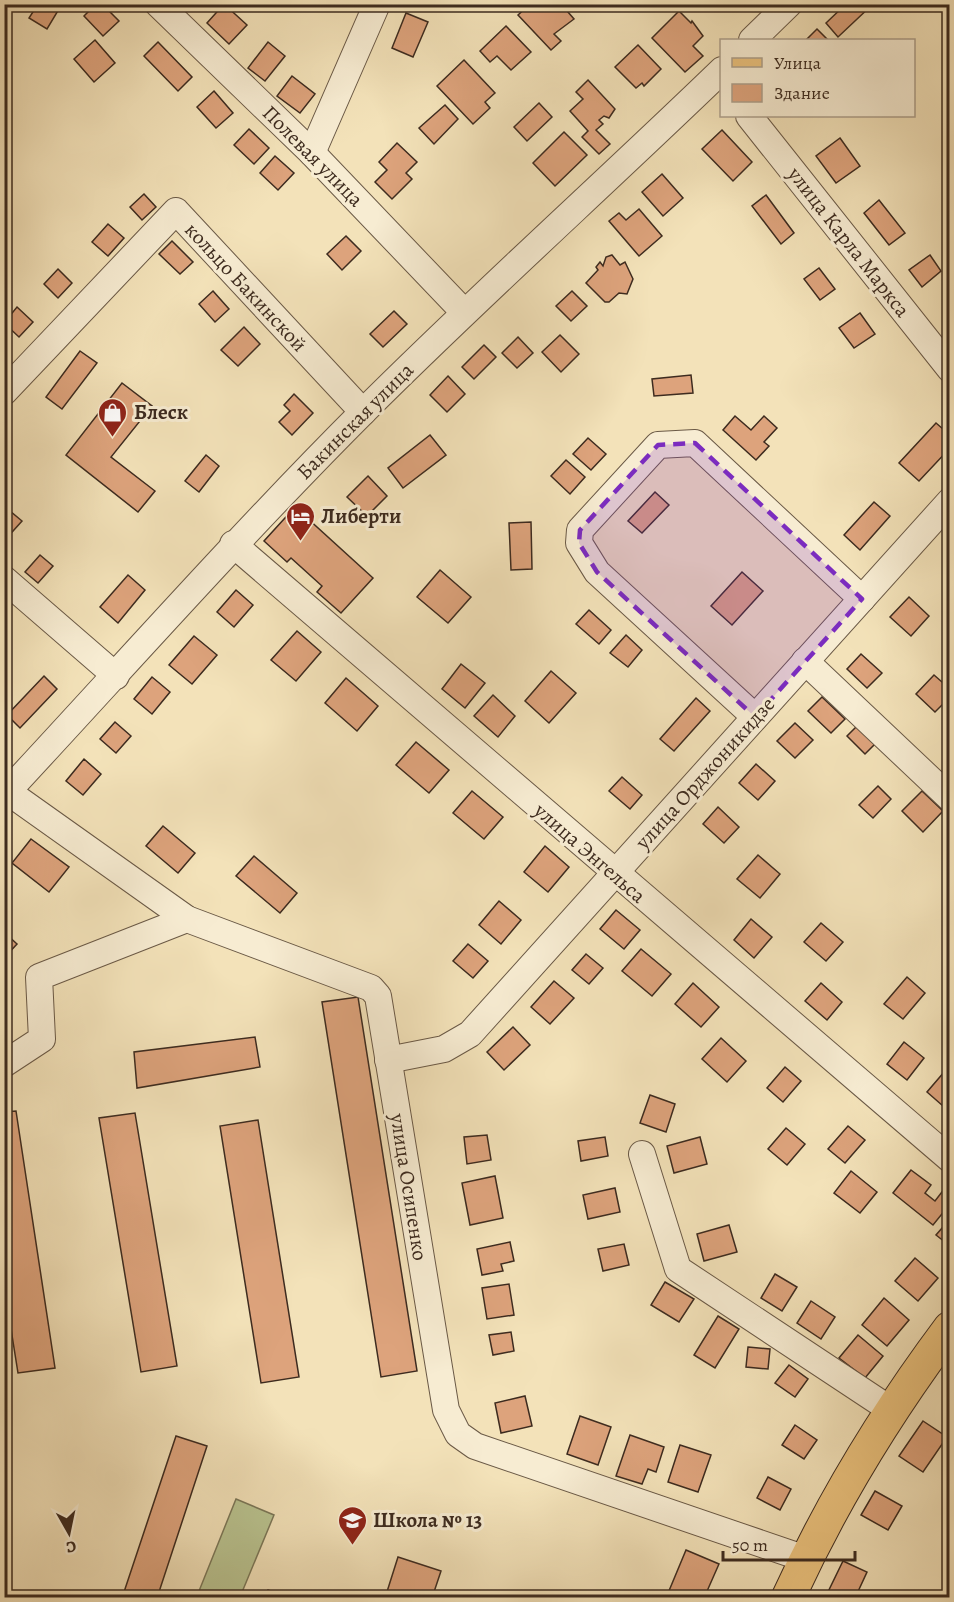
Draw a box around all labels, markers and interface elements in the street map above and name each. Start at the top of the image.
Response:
legend [720,39,915,117]
text: Улица [774,51,822,75]
text: Здание [774,81,830,105]
street label: Полевая улица [256,99,370,213]
street label: улица Карла Маркса [781,160,917,323]
street label: кольцо Бакинской [179,216,313,358]
street label: Бакинская улица [290,356,420,486]
shop icon: Блеск [97,396,129,438]
place label: Блеск [134,398,188,426]
hotel icon: Либерти [284,500,316,542]
place label: Либерти [321,502,401,530]
street label: улица Орджоникидзе [628,691,781,856]
street label: улица Энгельса [527,796,652,910]
street label: улица Осипенко [383,1110,434,1263]
north arrow [39,1503,99,1563]
school or university icon: Школа № 13 [336,1504,368,1546]
place label: Школа № 13 [373,1506,482,1534]
scale bar [723,1524,855,1562]
text: 50 m [732,1533,768,1557]
text: С [64,1535,78,1558]

